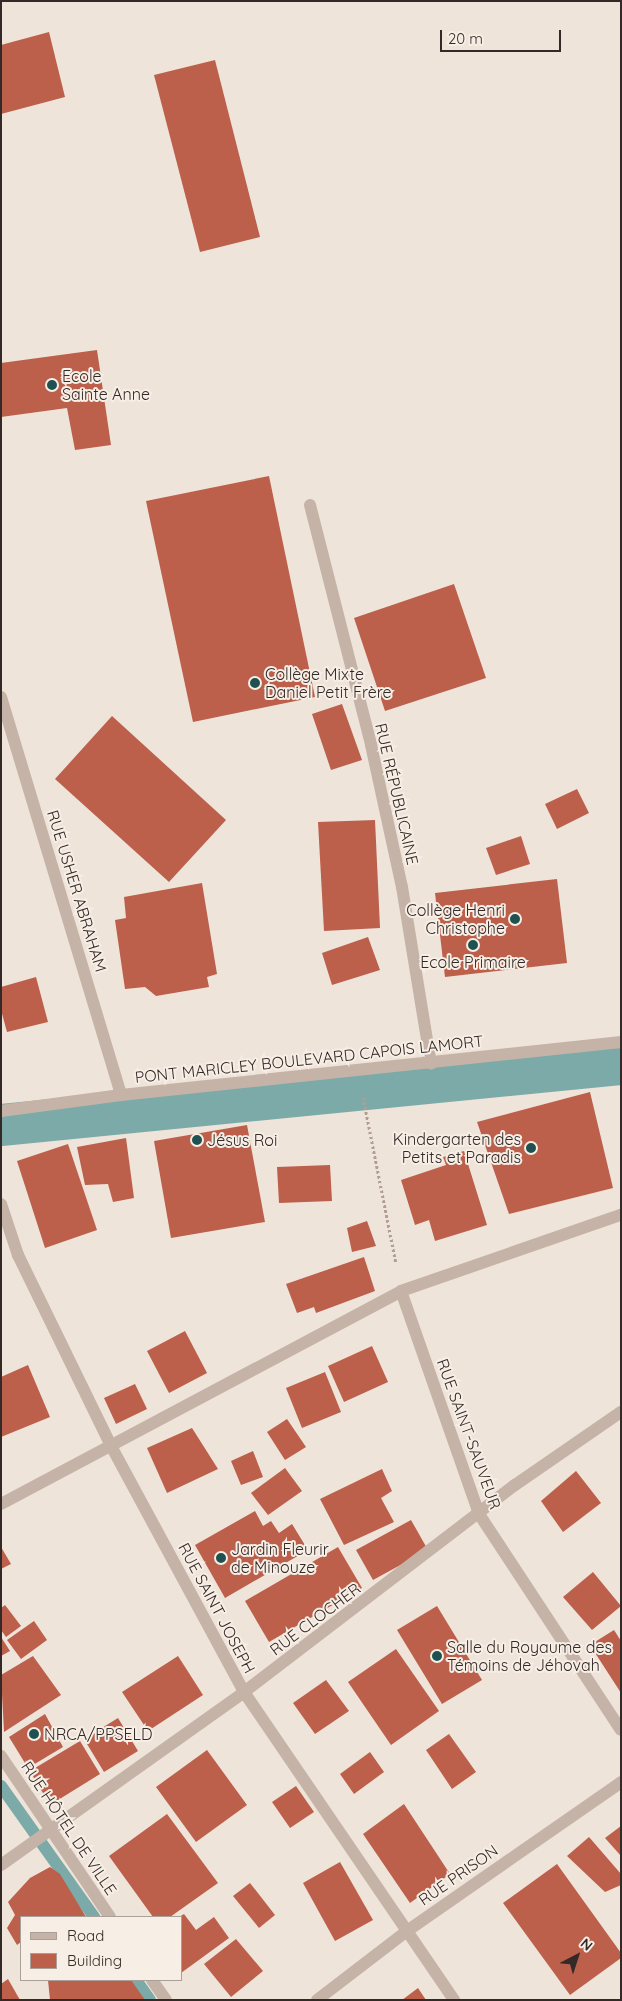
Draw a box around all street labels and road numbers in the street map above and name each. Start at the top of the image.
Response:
street label: RUE RÉPUBLICAINE [371,721,423,867]
street label: RUE USHER ABRAHAM [43,808,111,974]
street label: PONT MARICLEY BOULEVARD CAPOIS LAMORT [134,1031,484,1087]
street label: RUE SAINT-SAUVEUR [433,1356,505,1512]
street label: RUE SAINT JOSEPH [174,1539,260,1677]
street label: RUE CLOCHER [266,1579,364,1659]
street label: RUE HÔTEL DE VILLE [17,1758,121,1898]
street label: RUE PRISON [415,1841,501,1909]

